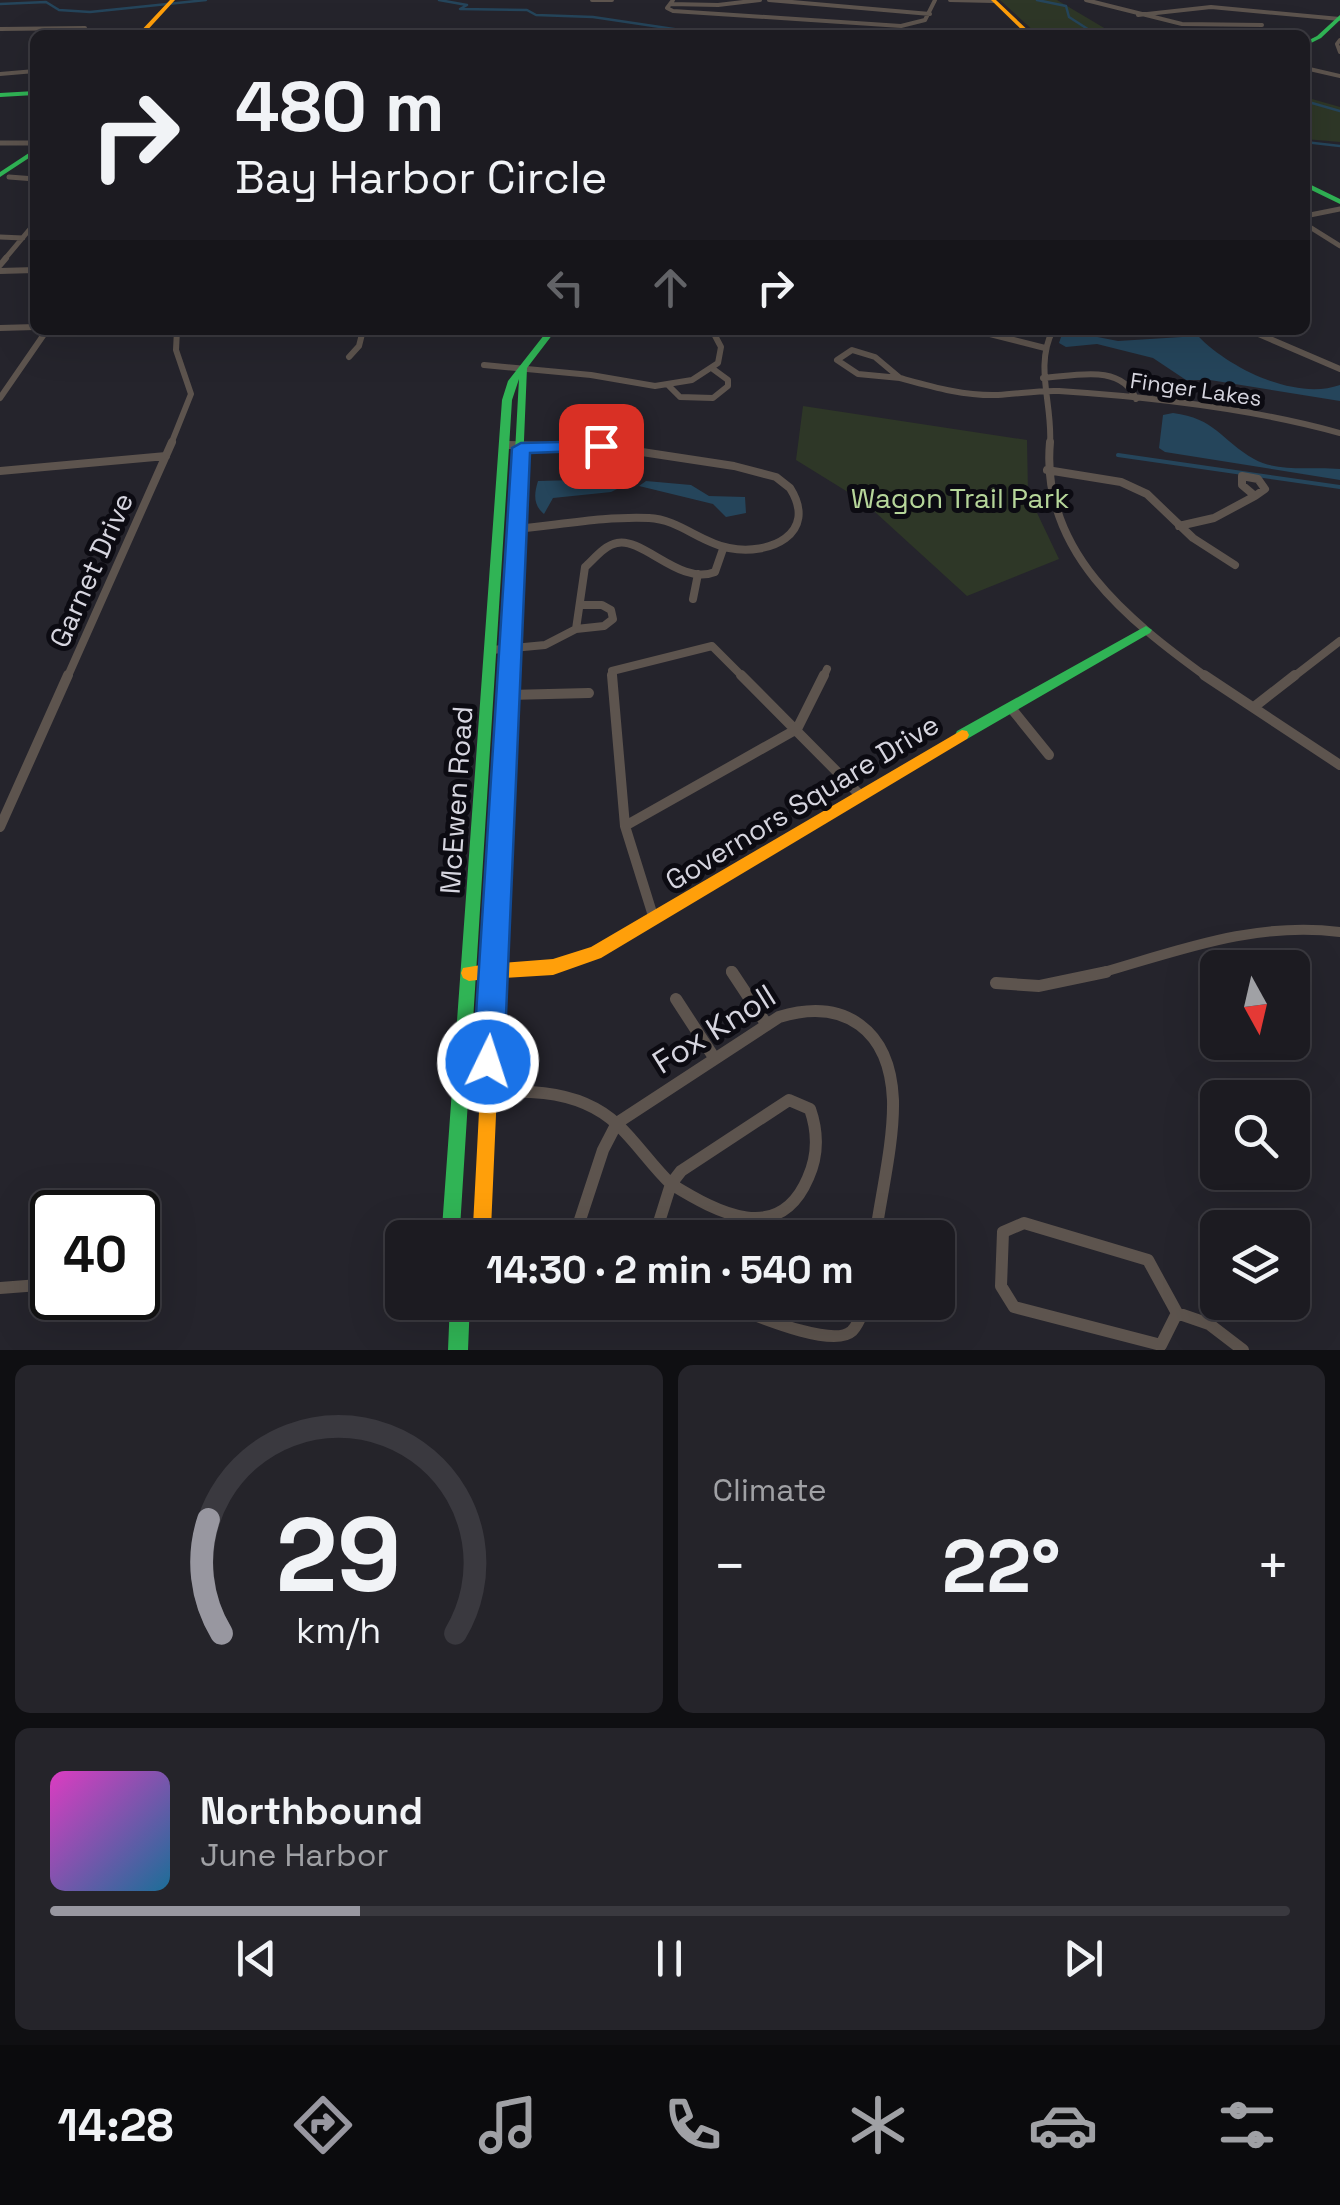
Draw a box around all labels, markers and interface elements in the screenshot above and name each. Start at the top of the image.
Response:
text: 480 m [235,62,444,151]
icon: right [70,70,200,200]
text: Bay Harbor Circle [235,149,608,206]
icon: left [538,260,593,315]
icon: ahead [643,260,698,315]
icon: right [748,260,803,315]
street label: Finger Lakes [1129,366,1263,412]
pin [559,404,644,489]
icon: arrive [574,419,629,474]
park label: Wagon Trail Park [851,480,1069,516]
street label: Garnet Drive [41,487,141,653]
street label: McEwen Road [431,705,481,895]
street label: Governors Square Drive [659,706,945,898]
north arrow [1200,950,1310,1060]
map controls [1200,950,1310,1320]
street label: Fox Knoll [645,976,783,1082]
position arrow [436,1010,540,1114]
button: search [1200,1080,1310,1190]
speed limit sign: 40 [30,1190,160,1320]
button: layers [1200,1210,1310,1320]
text: 14:30 · 2 min · 540 m [486,1246,854,1294]
text: Climate [713,1470,827,1510]
text: 29 [276,1489,402,1621]
text: 22° [942,1518,1061,1614]
text: − [713,1531,747,1601]
text: + [1256,1531,1290,1601]
text: km/h [296,1608,381,1653]
text: Northbound [200,1787,423,1835]
text: June Harbor [200,1835,388,1875]
icon: previous [229,1931,284,1986]
icon: pause [642,1931,697,1986]
icon: next [1056,1931,1111,1986]
icon: directions [288,2090,358,2160]
icon: music [473,2090,543,2160]
icon: phone [658,2090,728,2160]
icon: climate [843,2090,913,2160]
icon: car [1028,2090,1098,2160]
icon: filters [1212,2090,1282,2160]
text: 14:28 [57,2097,174,2154]

